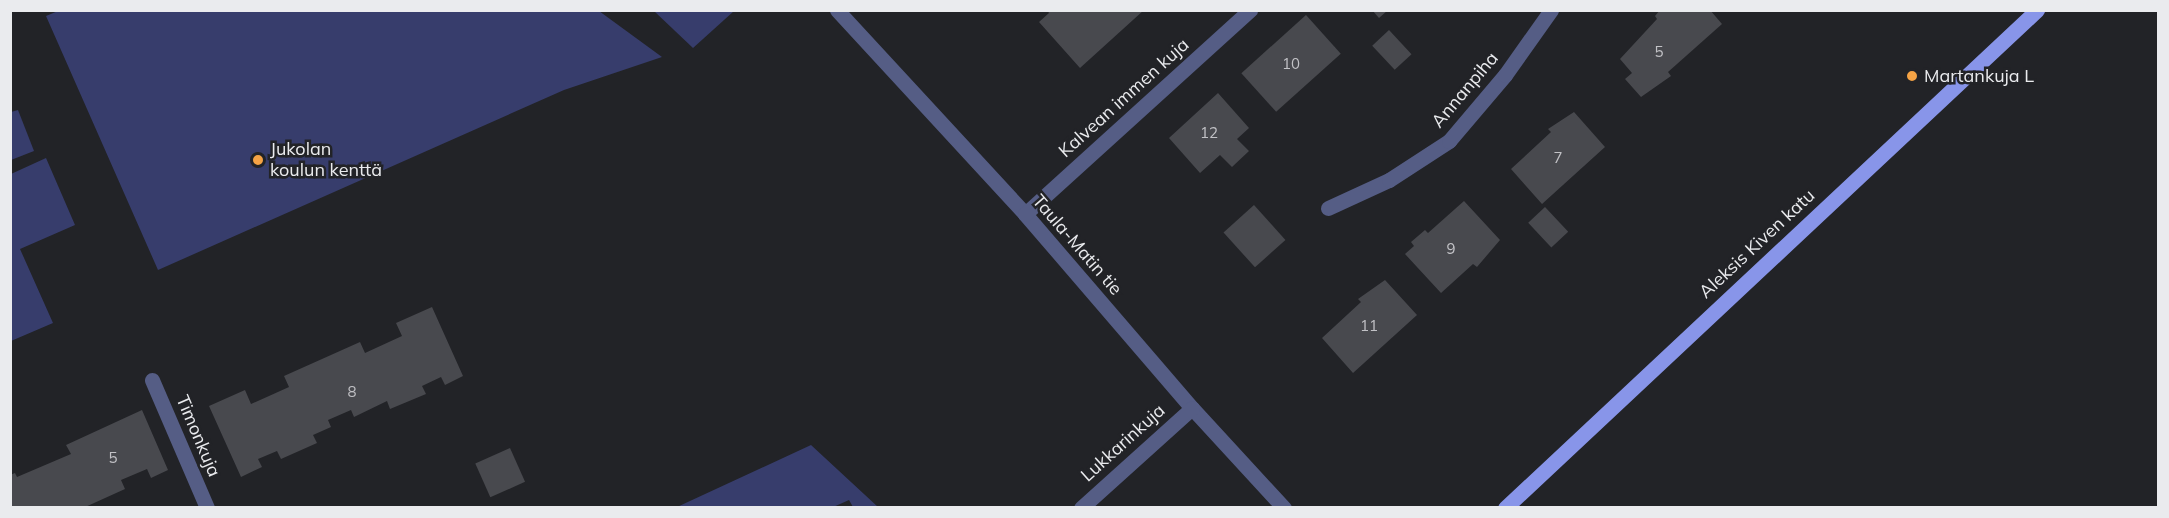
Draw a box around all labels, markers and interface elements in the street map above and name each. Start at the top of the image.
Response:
street label: Kalvean immen kuja [1055,34,1193,162]
house number: 5 [1655,43,1663,61]
street label: Annanpiha [1427,48,1503,132]
house number: 10 [1282,55,1300,73]
place label: Martankuja L [1924,65,2034,87]
marker: Martankuja L [1905,69,1919,83]
house number: 12 [1200,124,1218,142]
place label: Jukolan koulun kenttä [270,139,382,182]
house number: 7 [1554,149,1562,167]
marker: Jukolan koulun kenttä [251,153,265,167]
street label: Aleksis Kiven katu [1695,185,1819,303]
street label: Taula-Matin tie [1028,190,1126,300]
house number: 9 [1447,240,1455,258]
house number: 11 [1360,317,1378,335]
house number: 8 [348,383,356,401]
street label: Timonkuja [171,392,225,480]
street label: Lukkarinkuja [1077,400,1169,486]
house number: 5 [109,449,117,467]

